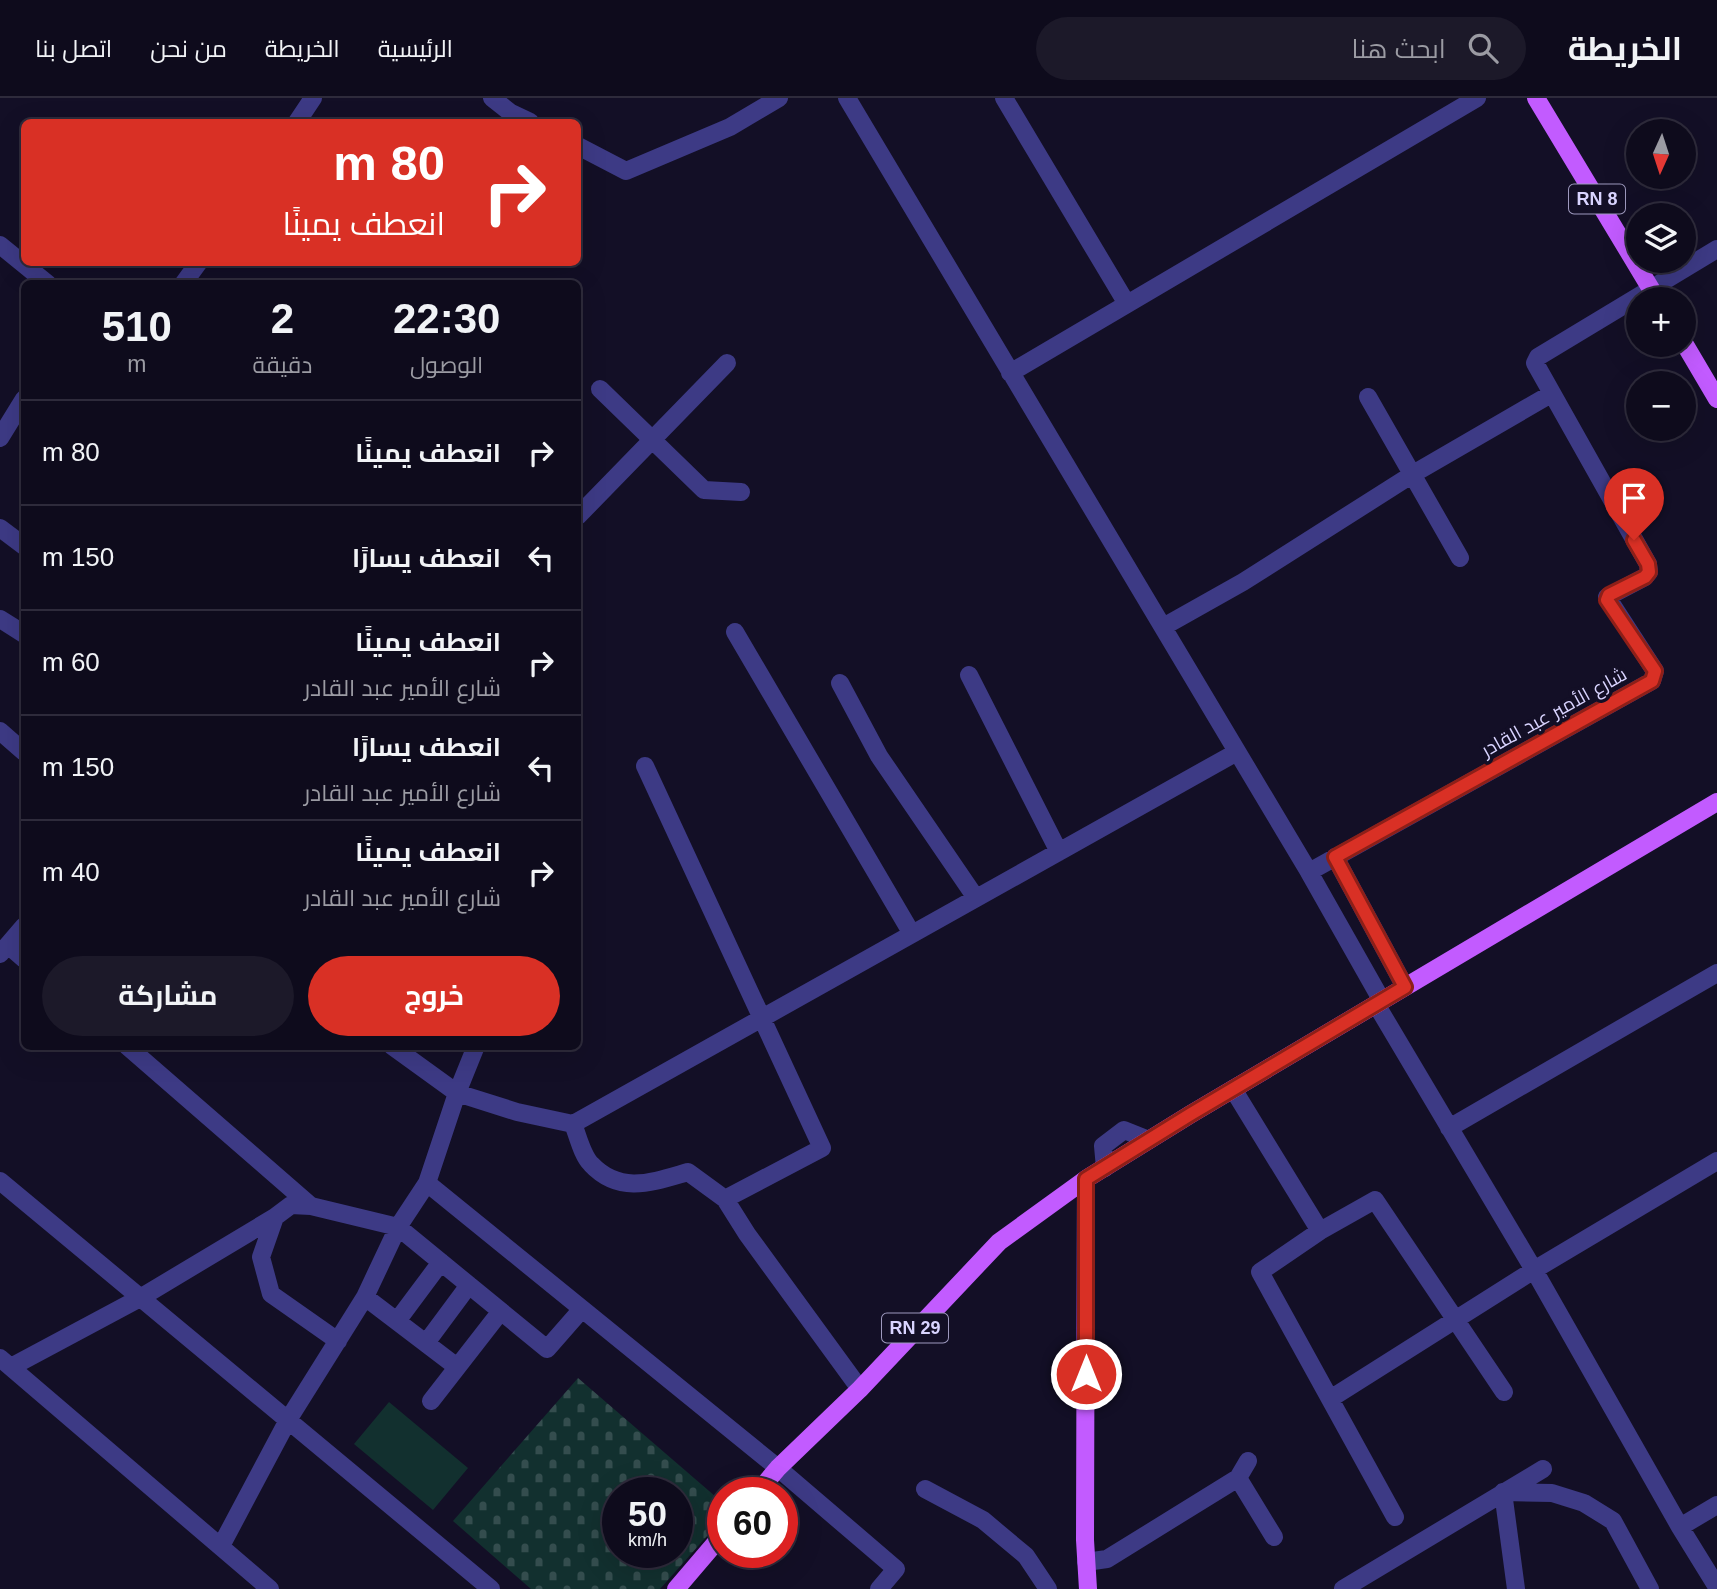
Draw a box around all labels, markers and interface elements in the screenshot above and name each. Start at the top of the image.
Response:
search box [1036,17,1526,80]
icon: search [1464,29,1502,67]
text: الخريطة [1568,30,1682,67]
text: ابحث هنا [1352,34,1446,64]
text: اتصل بنا [35,35,112,62]
text: من نحن [150,35,227,62]
text: الخريطة [265,35,340,62]
text: الرئيسية [378,35,453,62]
north arrow [1626,119,1696,189]
map controls [1626,119,1696,441]
text: 80 m [333,136,445,190]
icon: right [469,147,560,238]
road number: RN 8 [1569,184,1625,214]
button: layers [1626,203,1696,273]
text: انعطف يمينًا [282,206,445,242]
button: + [1626,287,1696,357]
text: 2 [271,295,294,342]
text: 22:30 [393,295,500,342]
text: 510 [102,303,172,350]
text: m [127,351,146,377]
text: دقيقة [252,352,312,378]
text: الوصول [410,352,483,378]
button: − [1626,371,1696,441]
icon: right [522,434,560,472]
text: 80 m [42,437,100,467]
text: انعطف يمينًا [355,438,501,468]
pin [1604,468,1664,540]
icon: arrive [1615,479,1653,517]
icon: left [522,539,560,577]
text: 150 m [42,542,114,572]
text: انعطف يسارًا [352,543,501,573]
text: انعطف يمينًا [355,627,501,657]
icon: right [522,644,560,682]
text: 60 m [42,647,100,677]
street label: شارع الأمير عبد القادر [1477,663,1632,764]
text: شارع الأمير عبد القادر [304,675,501,701]
text: انعطف يسارًا [352,732,501,762]
icon: left [522,749,560,787]
text: 150 m [42,752,114,782]
text: شارع الأمير عبد القادر [304,780,501,806]
text: انعطف يمينًا [355,837,501,867]
icon: right [522,854,560,892]
text: 40 m [42,857,100,887]
text: شارع الأمير عبد القادر [304,885,501,911]
button: مشاركة [42,956,294,1036]
button: خروج [308,956,560,1036]
road number: RN 29 [882,1314,948,1343]
position arrow [1049,1337,1123,1411]
speed limit sign: 60 [707,1477,798,1568]
text: 50 [628,1494,667,1533]
text: km/h [628,1530,667,1550]

